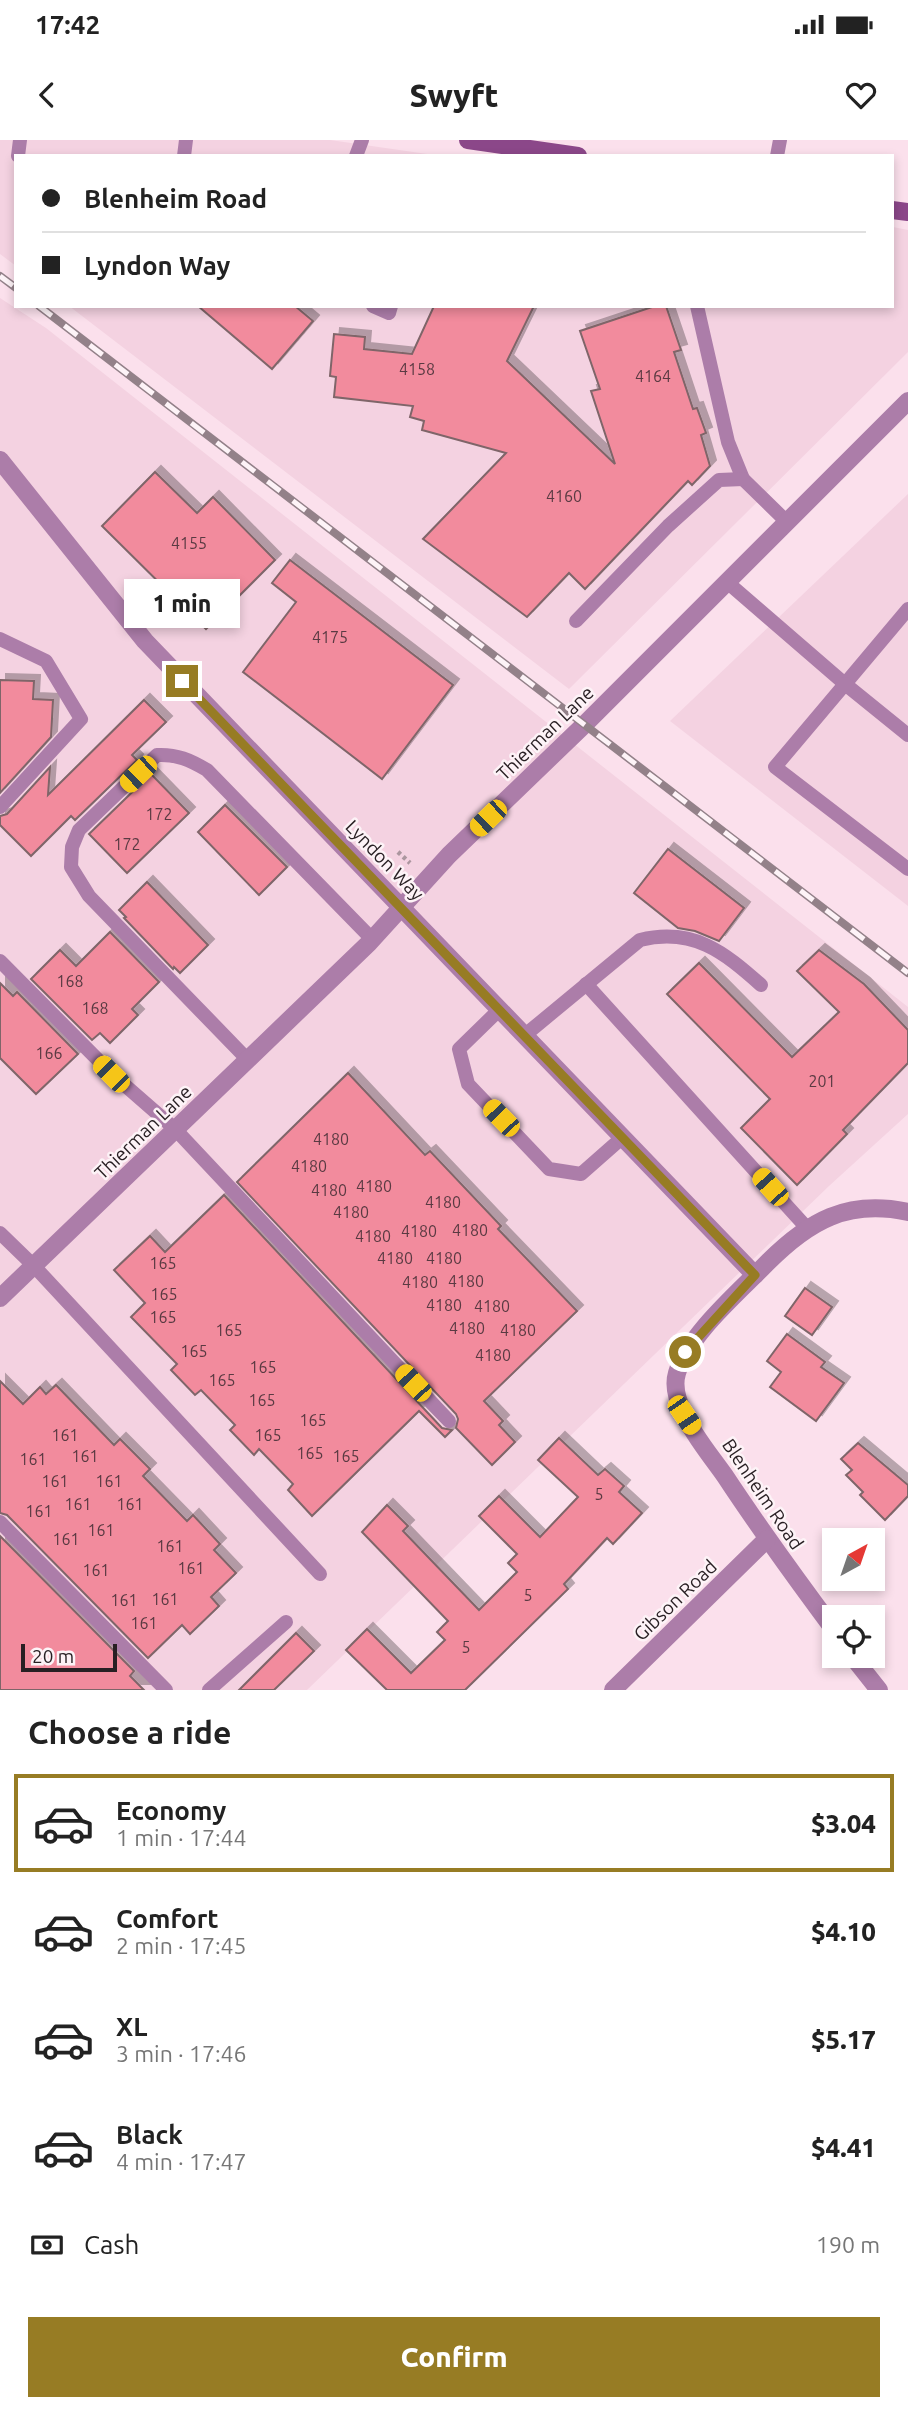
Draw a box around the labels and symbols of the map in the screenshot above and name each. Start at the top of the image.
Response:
house number: 4158 [399,360,435,378]
house number: 4164 [635,367,671,385]
house number: 4160 [546,487,582,505]
house number: 4155 [171,534,207,552]
callout: 1 min [124,580,240,629]
house number: 4175 [312,628,348,646]
route end [166,665,198,697]
street label: Thierman Lane [492,681,598,785]
car [116,752,161,796]
car [466,796,511,840]
house number: 172 [145,805,173,823]
street label: Lyndon Way [341,815,429,905]
house number: 172 [113,835,141,853]
house number: 168 [56,972,84,990]
house number: 168 [81,999,109,1017]
house number: 166 [35,1044,63,1062]
car [89,1052,134,1096]
house number: 201 [808,1072,836,1090]
street label: Thierman Lane [90,1080,196,1184]
car [479,1096,524,1140]
house number: 4180 [313,1130,349,1148]
house number: 4180 [291,1157,327,1175]
car [749,1164,792,1210]
house number: 4180 [356,1177,392,1195]
house number: 4180 [311,1181,347,1199]
house number: 4180 [425,1193,461,1211]
house number: 4180 [333,1203,369,1221]
house number: 4180 [452,1221,488,1239]
house number: 4180 [401,1222,437,1240]
house number: 4180 [355,1227,391,1245]
house number: 4180 [377,1249,413,1267]
house number: 4180 [426,1249,462,1267]
house number: 165 [149,1254,177,1272]
house number: 4180 [448,1272,484,1290]
house number: 4180 [402,1273,438,1291]
house number: 165 [150,1285,178,1303]
house number: 4180 [426,1296,462,1314]
house number: 4180 [474,1297,510,1315]
house number: 165 [149,1308,177,1326]
house number: 4180 [449,1319,485,1337]
house number: 165 [215,1321,243,1339]
house number: 4180 [500,1321,536,1339]
route start [669,1336,701,1368]
house number: 165 [180,1342,208,1360]
house number: 4180 [475,1346,511,1364]
house number: 165 [249,1358,277,1376]
car [391,1360,436,1406]
house number: 165 [208,1371,236,1389]
house number: 165 [248,1391,276,1409]
car [664,1392,705,1438]
house number: 165 [299,1411,327,1429]
house number: 161 [51,1426,79,1444]
house number: 165 [254,1426,282,1444]
street label: Blenheim Road [718,1434,808,1554]
house number: 165 [296,1444,324,1462]
house number: 161 [71,1447,99,1465]
house number: 165 [332,1447,360,1465]
house number: 161 [19,1450,47,1468]
house number: 161 [41,1472,69,1490]
house number: 161 [95,1472,123,1490]
house number: 5 [594,1485,604,1503]
house number: 161 [64,1495,92,1513]
house number: 161 [116,1495,144,1513]
house number: 161 [25,1502,53,1520]
house number: 161 [87,1521,115,1539]
north arrow [822,1528,886,1591]
house number: 161 [52,1530,80,1548]
house number: 161 [156,1537,184,1555]
street label: Gibson Road [629,1555,721,1645]
house number: 161 [177,1559,205,1577]
house number: 161 [82,1561,110,1579]
house number: 5 [523,1586,533,1604]
house number: 161 [151,1590,179,1608]
house number: 161 [110,1591,138,1609]
house number: 161 [130,1614,158,1632]
house number: 5 [461,1638,471,1656]
scale bar [21,1641,117,1673]

